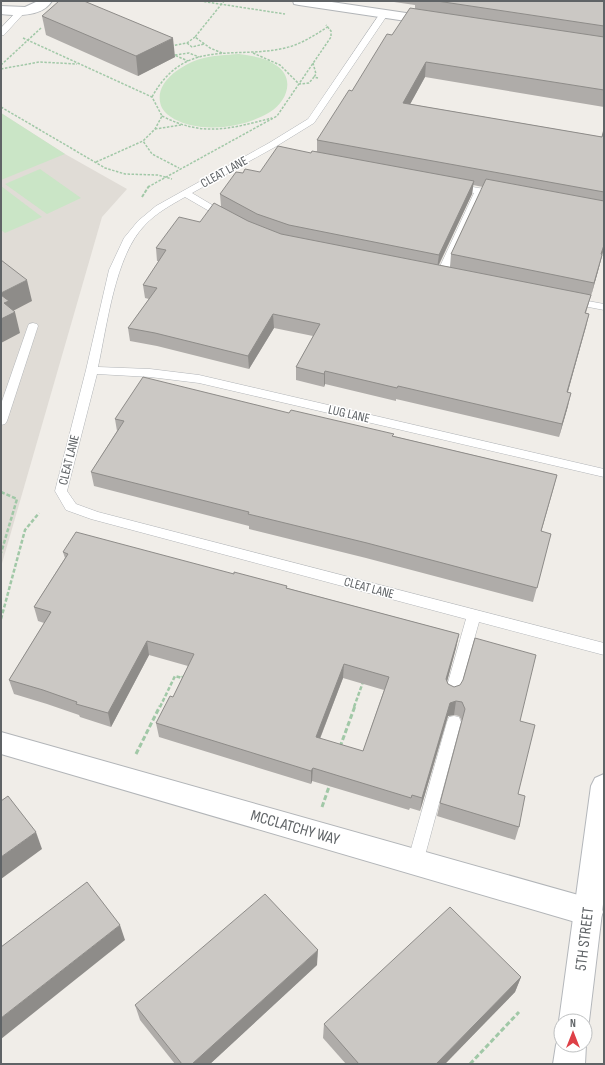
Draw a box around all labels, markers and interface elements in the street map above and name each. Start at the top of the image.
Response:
street label: CLEAT LANE [198,153,250,191]
street label: LUG LANE [327,401,371,427]
street label: CLEAT LANE [55,433,83,487]
street label: CLEAT LANE [342,574,396,602]
street label: MCCLATCHY WAY [248,806,342,850]
street label: 5TH STREET [572,906,598,972]
north arrow [553,1013,593,1053]
text: N [570,1017,576,1030]

